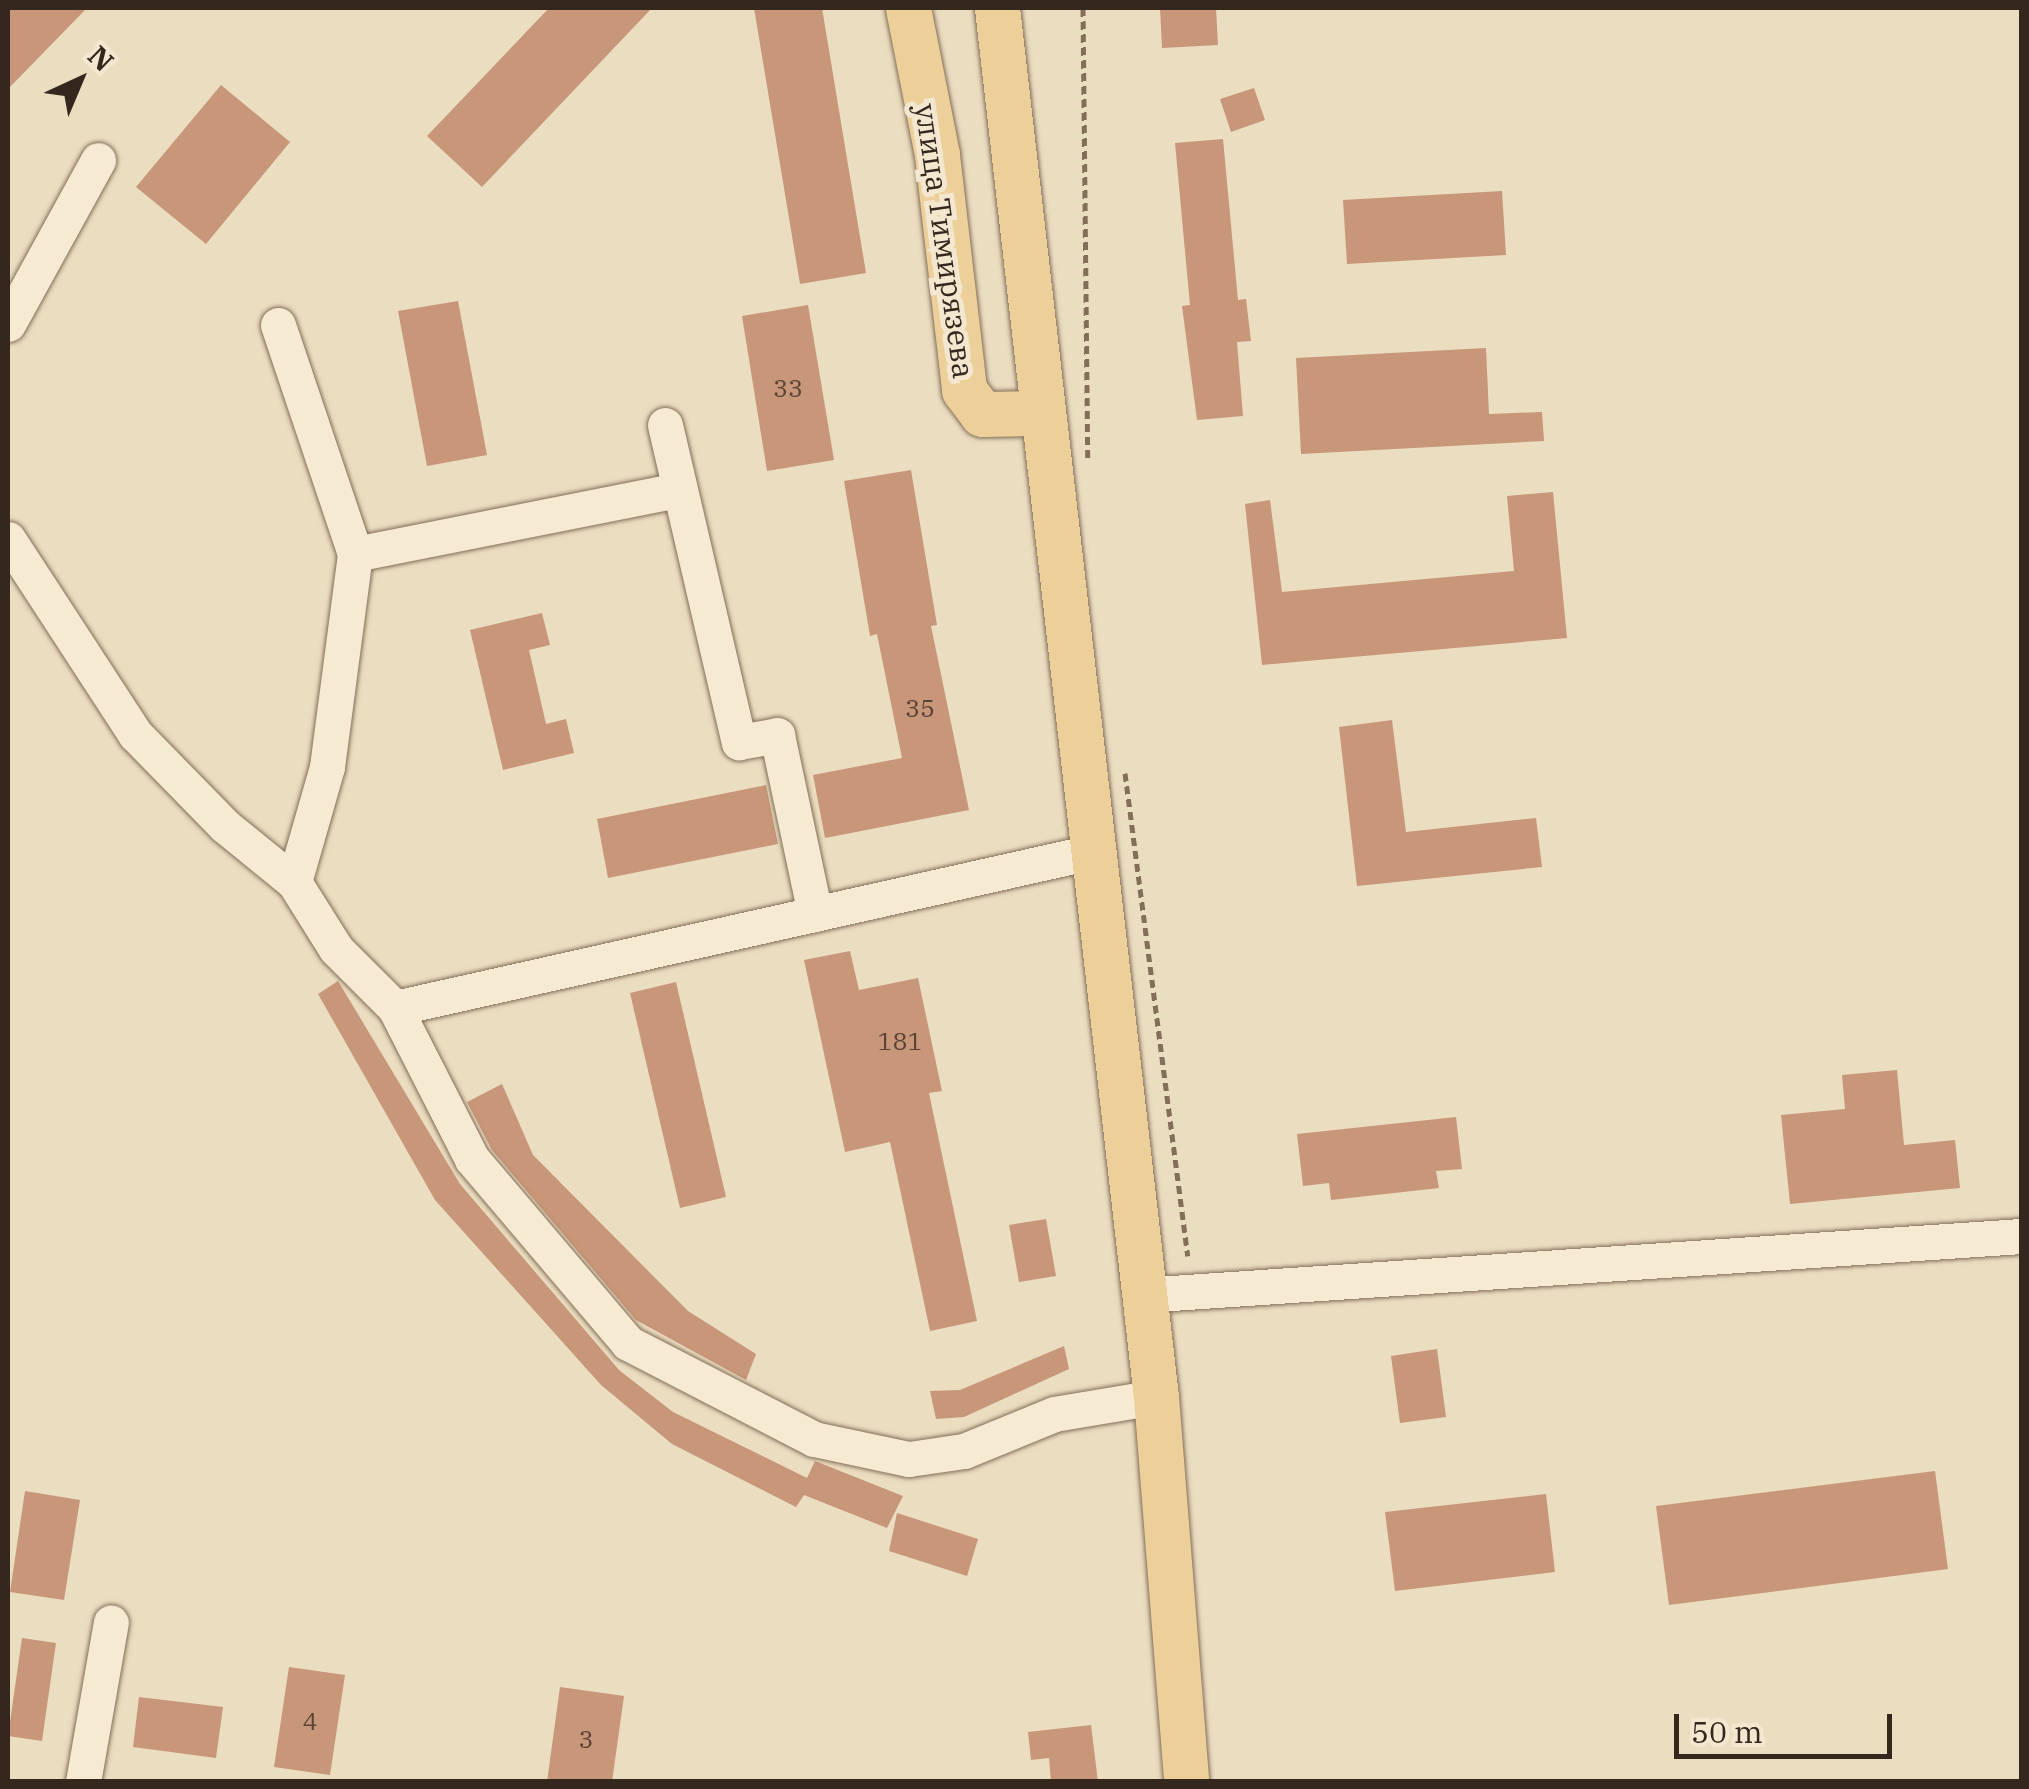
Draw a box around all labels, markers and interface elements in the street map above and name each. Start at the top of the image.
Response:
north arrow [30,30,130,130]
text: N [80,37,122,79]
street label: улица Тимирязева [908,101,982,381]
house number: 33 [773,373,803,403]
house number: 35 [905,693,935,723]
house number: 181 [878,1026,922,1056]
scale bar [1679,1694,1896,1756]
house number: 4 [303,1706,317,1736]
text: 50 m [1691,1712,1763,1751]
house number: 3 [579,1724,593,1754]

